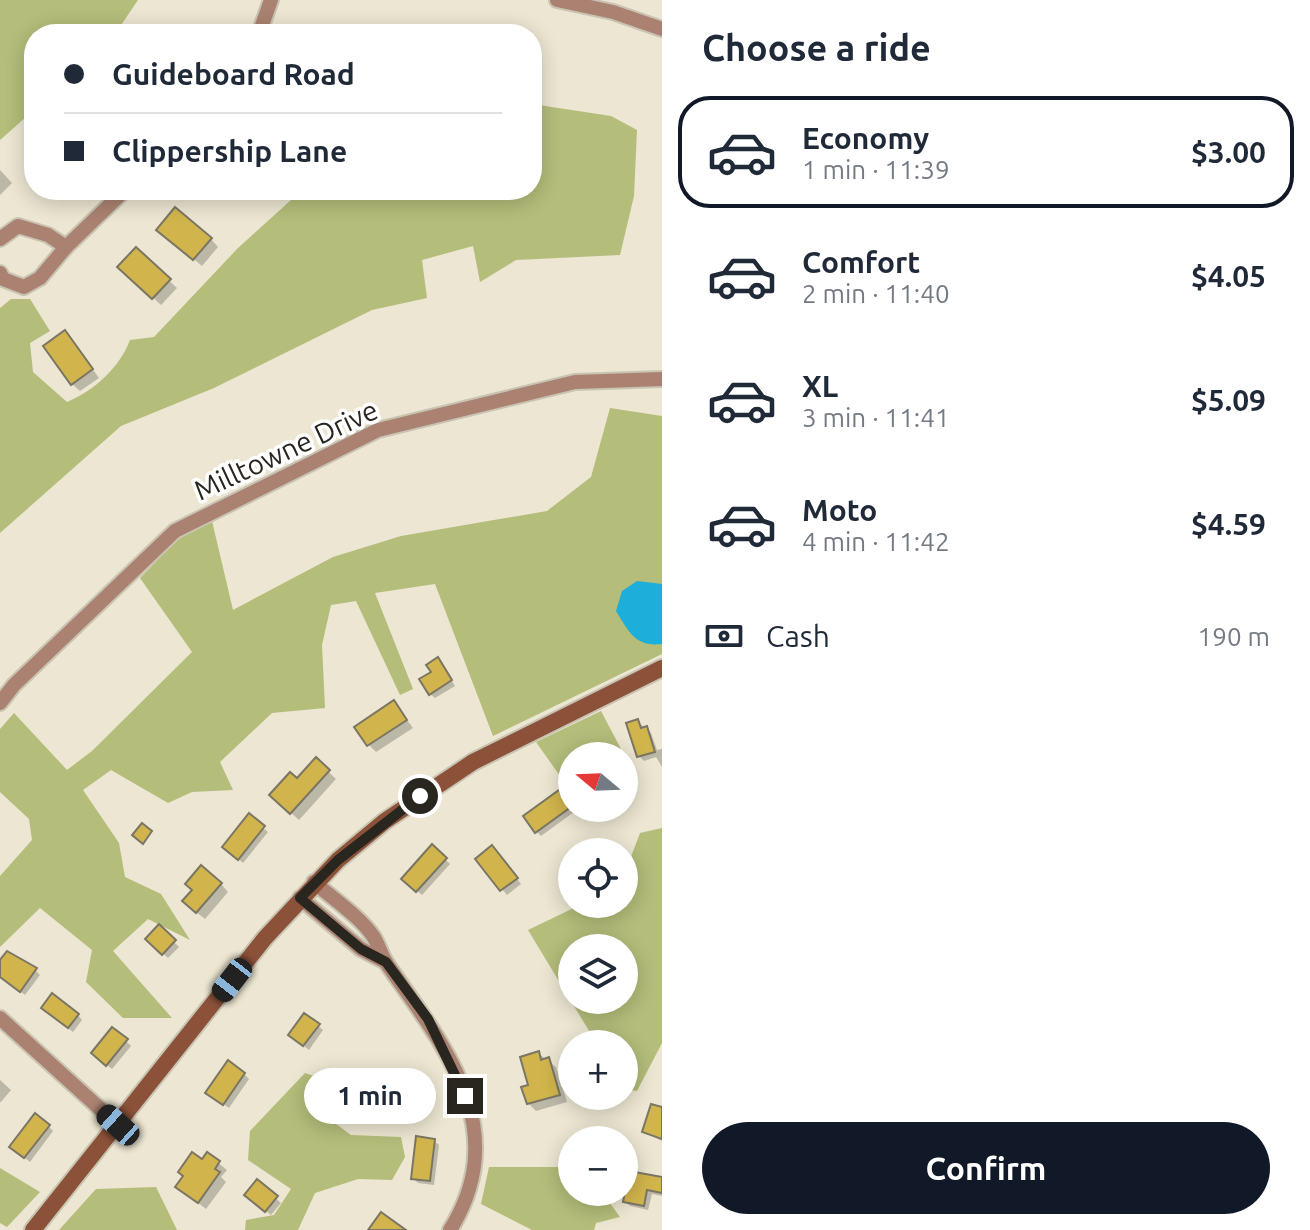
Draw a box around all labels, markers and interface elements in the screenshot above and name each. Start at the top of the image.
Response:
text: Choose a ride [702,27,931,68]
text: Guideboard Road [112,57,355,91]
icon: car [706,116,778,188]
text: Economy [802,121,929,155]
text: Clippership Lane [112,134,347,168]
text: $3.00 [1191,135,1266,169]
text: 1 min · 11:39 [802,155,950,184]
icon: car [706,240,778,312]
text: Comfort [802,245,920,279]
text: $4.05 [1191,259,1266,293]
text: 2 min · 11:40 [802,279,950,308]
icon: car [706,364,778,436]
text: XL [802,369,838,403]
text: $5.09 [1191,383,1266,417]
street label: Milltowne Drive [189,393,382,506]
text: 3 min · 11:41 [802,403,950,432]
icon: car [706,488,778,560]
text: Moto [802,493,877,527]
text: $4.59 [1191,507,1266,541]
text: 4 min · 11:42 [802,527,950,556]
icon: cash [702,614,746,658]
text: Cash [766,619,830,653]
text: 190 m [1198,622,1270,651]
north arrow [558,742,638,822]
map controls [558,742,638,1206]
route start [402,778,438,814]
button: locate [558,838,638,918]
button: layers [558,934,638,1014]
car [208,954,256,1006]
button: + [558,1030,638,1110]
callout: 1 min [305,1068,437,1124]
route end [447,1078,483,1114]
text: 1 min [337,1081,403,1110]
car [92,1100,144,1150]
button: Confirm [702,1122,1270,1214]
button: − [558,1126,638,1206]

